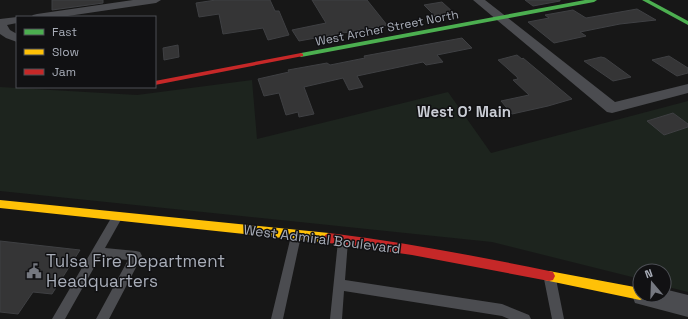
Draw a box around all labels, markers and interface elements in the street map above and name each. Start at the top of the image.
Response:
street label: West Archer Street North [314,6,460,50]
legend [16,16,156,88]
text: Fast [52,24,77,40]
text: Slow [52,44,79,60]
text: Jam [52,64,76,80]
district label: West O' Main [417,102,511,121]
street label: West Admiral Boulevard [242,220,402,258]
place label: Tulsa Fire Department Headquarters [46,250,225,292]
public building icon: Tulsa Fire Department Headquarters [25,262,43,280]
north arrow [632,263,672,303]
text: N [643,266,655,281]

